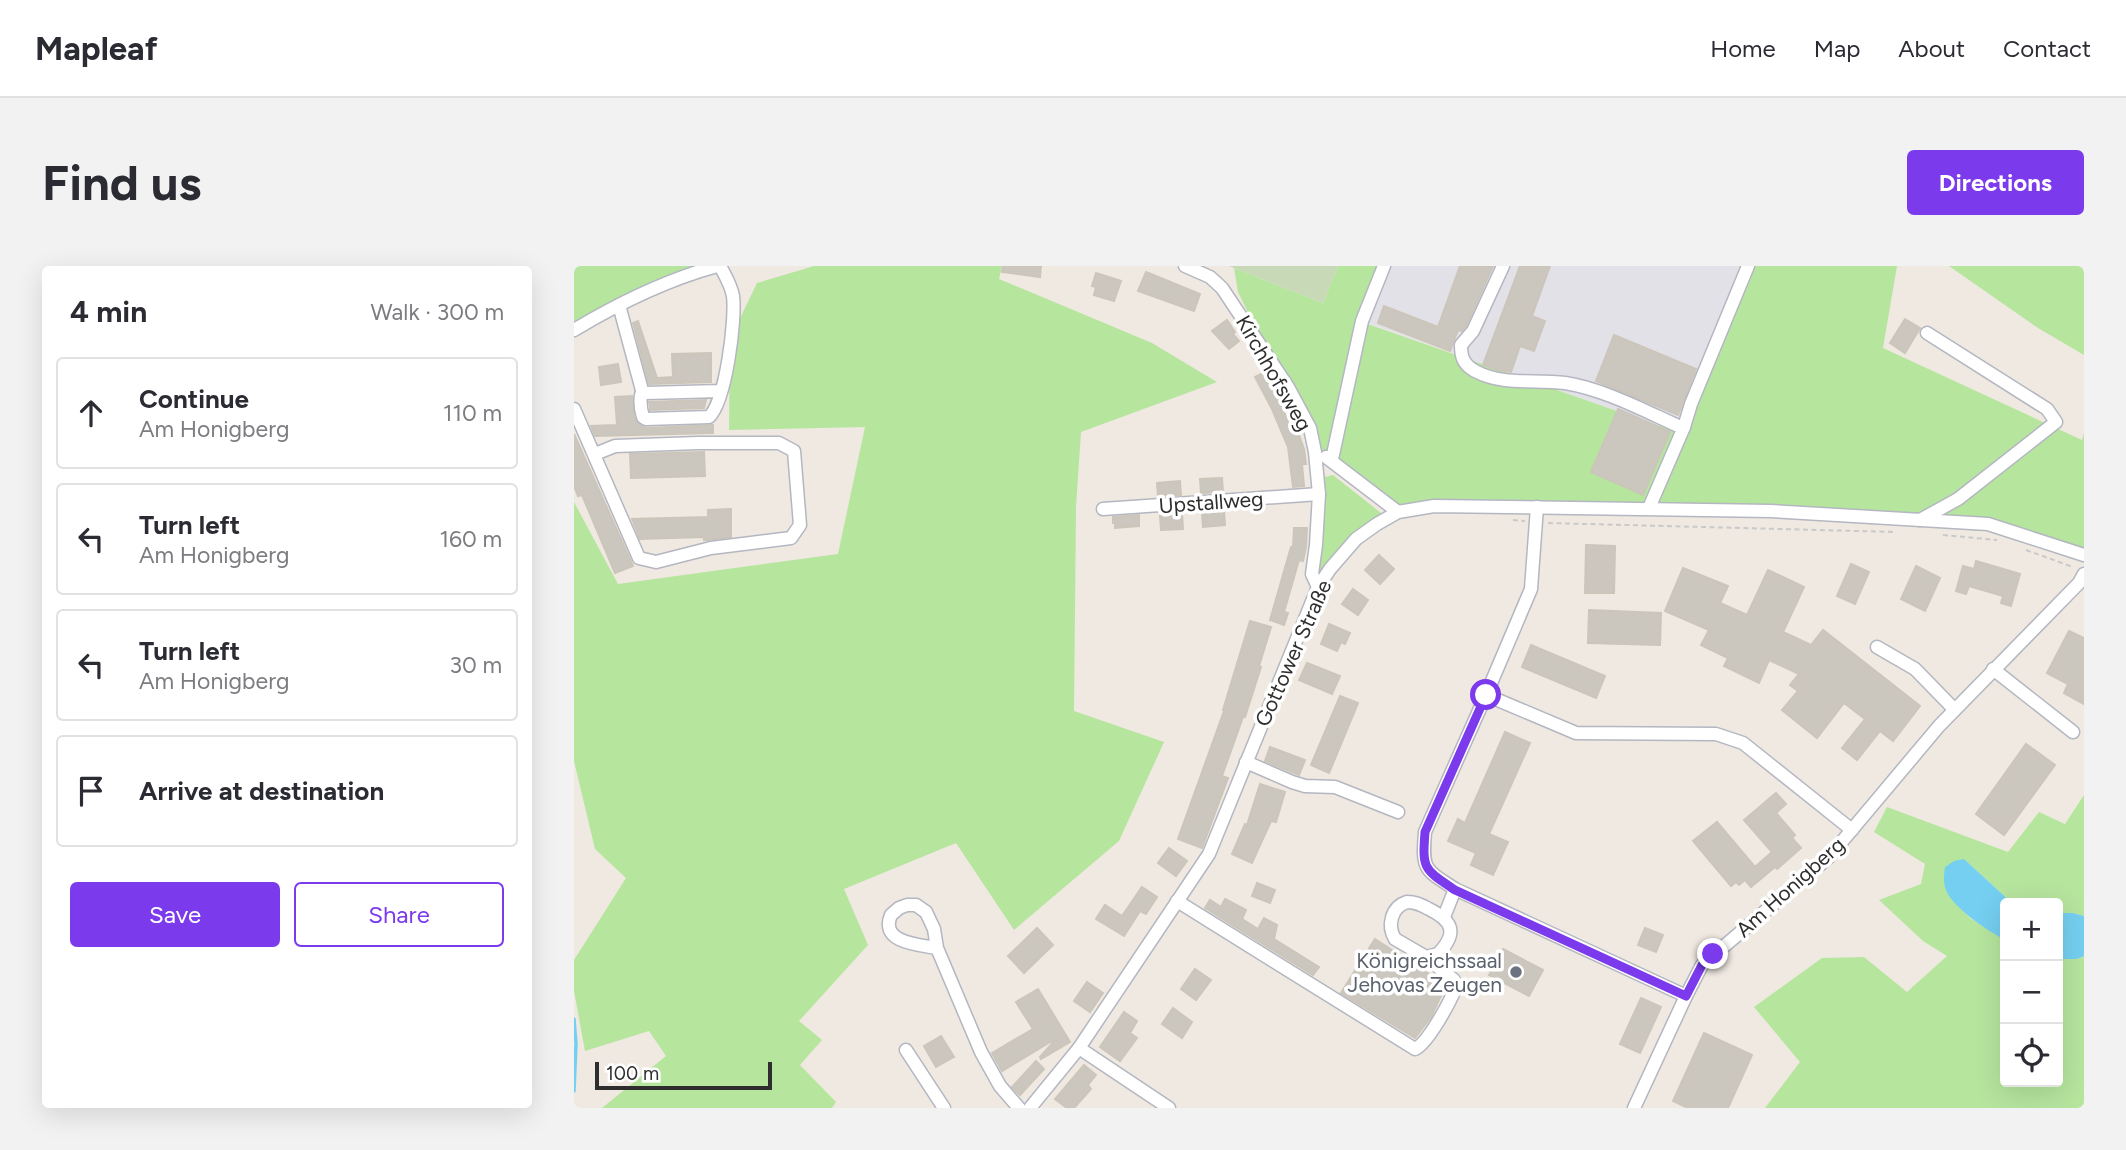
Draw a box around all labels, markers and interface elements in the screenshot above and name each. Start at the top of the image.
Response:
text: Mapleaf [35,29,158,68]
text: Home [1710,34,1776,63]
text: Map [1814,34,1860,63]
text: About [1898,34,1965,63]
text: Contact [2003,34,2091,63]
button: Directions [1907,150,2084,215]
text: Find us [42,153,201,212]
text: 4 min [70,293,147,330]
text: Walk · 300 m [370,298,504,326]
street label: Kirchhofsweg [1231,311,1317,435]
text: Continue [139,383,249,415]
icon: ahead [72,394,110,432]
text: 110 m [443,399,502,427]
text: Am Honigberg [139,415,289,443]
street label: Upstallweg [1158,486,1264,518]
text: Turn left [139,509,240,541]
icon: left [72,520,110,558]
text: 160 m [439,525,502,553]
text: Am Honigberg [139,541,289,569]
street label: Gottower Straße [1249,576,1337,730]
text: Turn left [139,635,240,667]
icon: left [72,646,110,684]
text: 30 m [449,651,502,679]
text: Am Honigberg [139,667,289,695]
route start [1470,679,1501,710]
icon: arrive [72,772,110,810]
text: Arrive at destination [139,775,384,807]
street label: Am Honigberg [1731,832,1849,942]
button: Save [70,882,280,947]
button: Share [294,882,504,947]
map controls [2000,898,2063,1087]
button: + [2000,898,2063,961]
route end [1697,938,1728,969]
place label: Königreichssaal Jehovas Zeugen [1348,948,1502,997]
button: − [2000,961,2063,1024]
marker: Königreichssaal Jehovas Zeugen [1508,964,1524,980]
button: locate [2000,1024,2063,1087]
scale bar [595,1059,772,1091]
text: 100 m [606,1062,659,1085]

